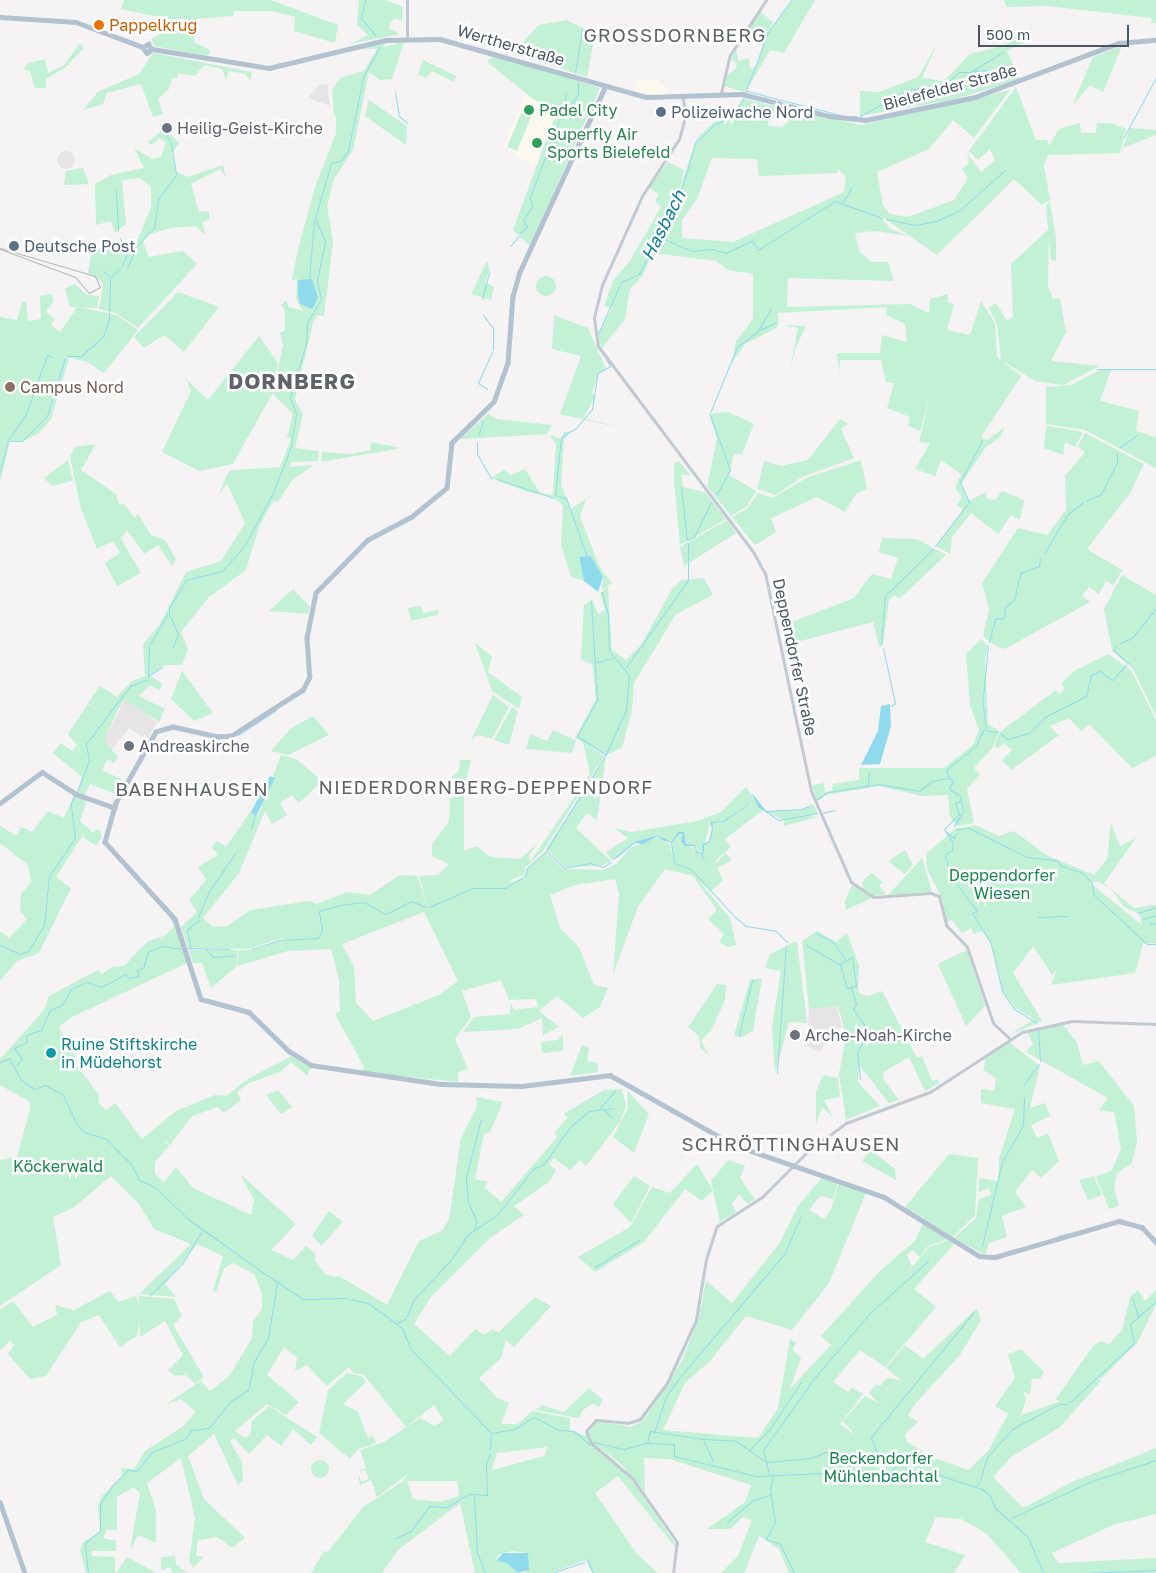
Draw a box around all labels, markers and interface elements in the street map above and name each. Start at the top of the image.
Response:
place label: Pappelkrug [109,15,197,35]
scale bar [981,15,1132,47]
marker: Pappelkrug [93,19,105,31]
street label: Wertherstraße [455,20,567,70]
district label: GROSSDORNBERG [582,24,768,46]
text: 500 m [986,25,1030,43]
street label: Bielefelder Straße [881,60,1019,114]
place label: Padel City [539,100,617,120]
place label: Polizeiwache Nord [671,102,813,122]
marker: Padel City [523,104,535,116]
marker: Polizeiwache Nord [655,106,667,118]
place label: Heilig-Geist-Kirche [177,118,323,138]
marker: Heilig-Geist-Kirche [161,122,173,134]
place label: Superfly Air Sports Bielefeld [547,124,670,162]
marker: Superfly Air Sports Bielefeld [531,137,543,149]
water label: Hasbach [636,186,690,264]
place label: Deutsche Post [24,236,136,256]
marker: Deutsche Post [8,240,20,252]
district label: DORNBERG [227,368,357,394]
place label: Campus Nord [20,377,124,397]
marker: Campus Nord [4,381,16,393]
street label: Deppendorfer Straße [769,577,821,737]
place label: Andreaskirche [139,736,250,756]
marker: Andreaskirche [123,740,135,752]
district label: NIEDERDORNBERG-DEPPENDORF [315,776,657,798]
district label: BABENHAUSEN [114,778,270,800]
park label: Deppendorfer Wiesen [949,865,1055,903]
place label: Arche-Noah-Kirche [805,1025,952,1045]
marker: Arche-Noah-Kirche [789,1029,801,1041]
place label: Ruine Stiftskirche in Müdehorst [61,1034,197,1072]
marker: Ruine Stiftskirche in Müdehorst [45,1047,57,1059]
district label: SCHRÖTTINGHAUSEN [680,1133,902,1155]
park label: Köckerwald [13,1156,103,1176]
park label: Beckendorfer Mühlenbachtal [823,1448,939,1486]

